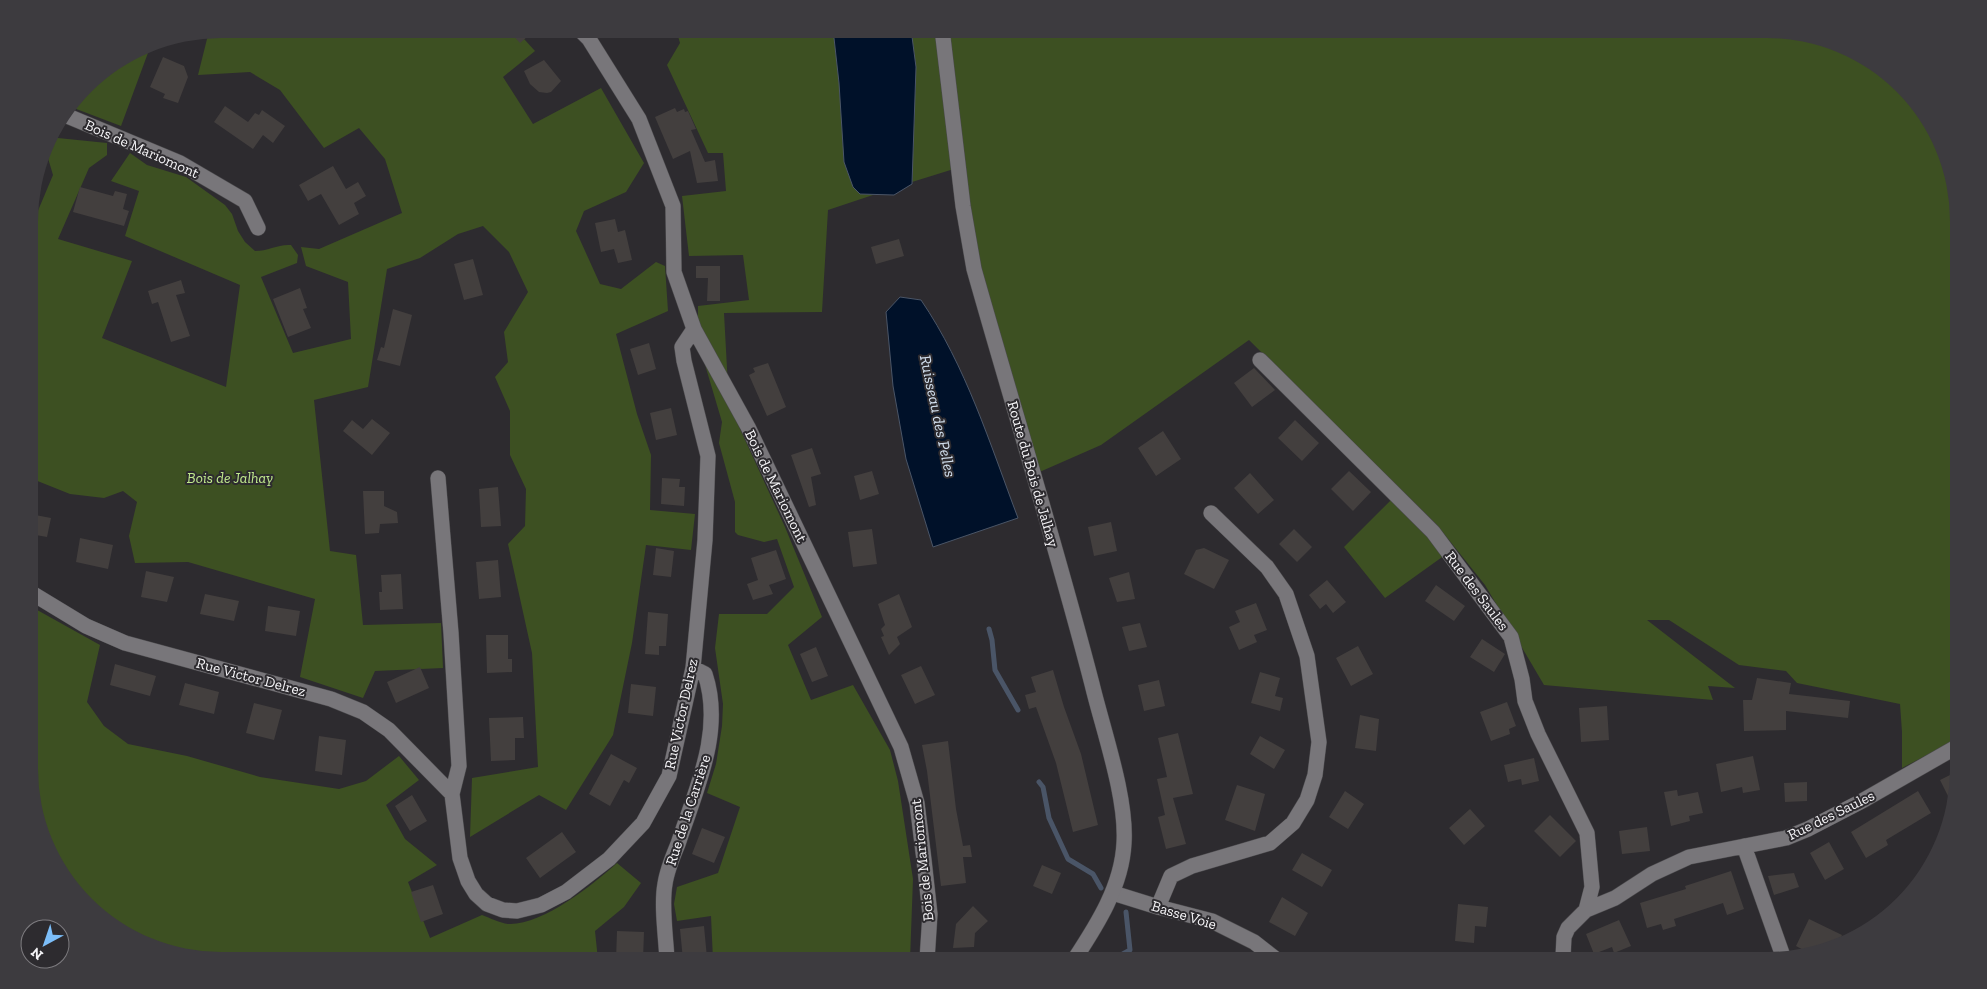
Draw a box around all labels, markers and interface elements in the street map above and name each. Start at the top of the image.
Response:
street label: Bois de Mariomont [82,116,202,182]
water label: Ruisseau des Pelles [916,353,960,479]
street label: Route du Bois de Jalhay [1004,399,1063,550]
street label: Bois de Mariomont [741,427,811,546]
park label: Bois de Jalhay [187,469,273,487]
street label: Rue des Saules [1441,548,1513,634]
street label: Rue Victor Delrez [194,654,308,700]
street label: Rue Victor Delrez [660,657,702,771]
street label: Rue de la Carrière [662,752,714,868]
street label: Rue des Saules [1785,786,1877,844]
street label: Bois de Mariomont [907,797,937,922]
street label: Basse Voie [1149,897,1219,933]
north arrow [20,919,70,969]
text: N [27,943,47,964]

